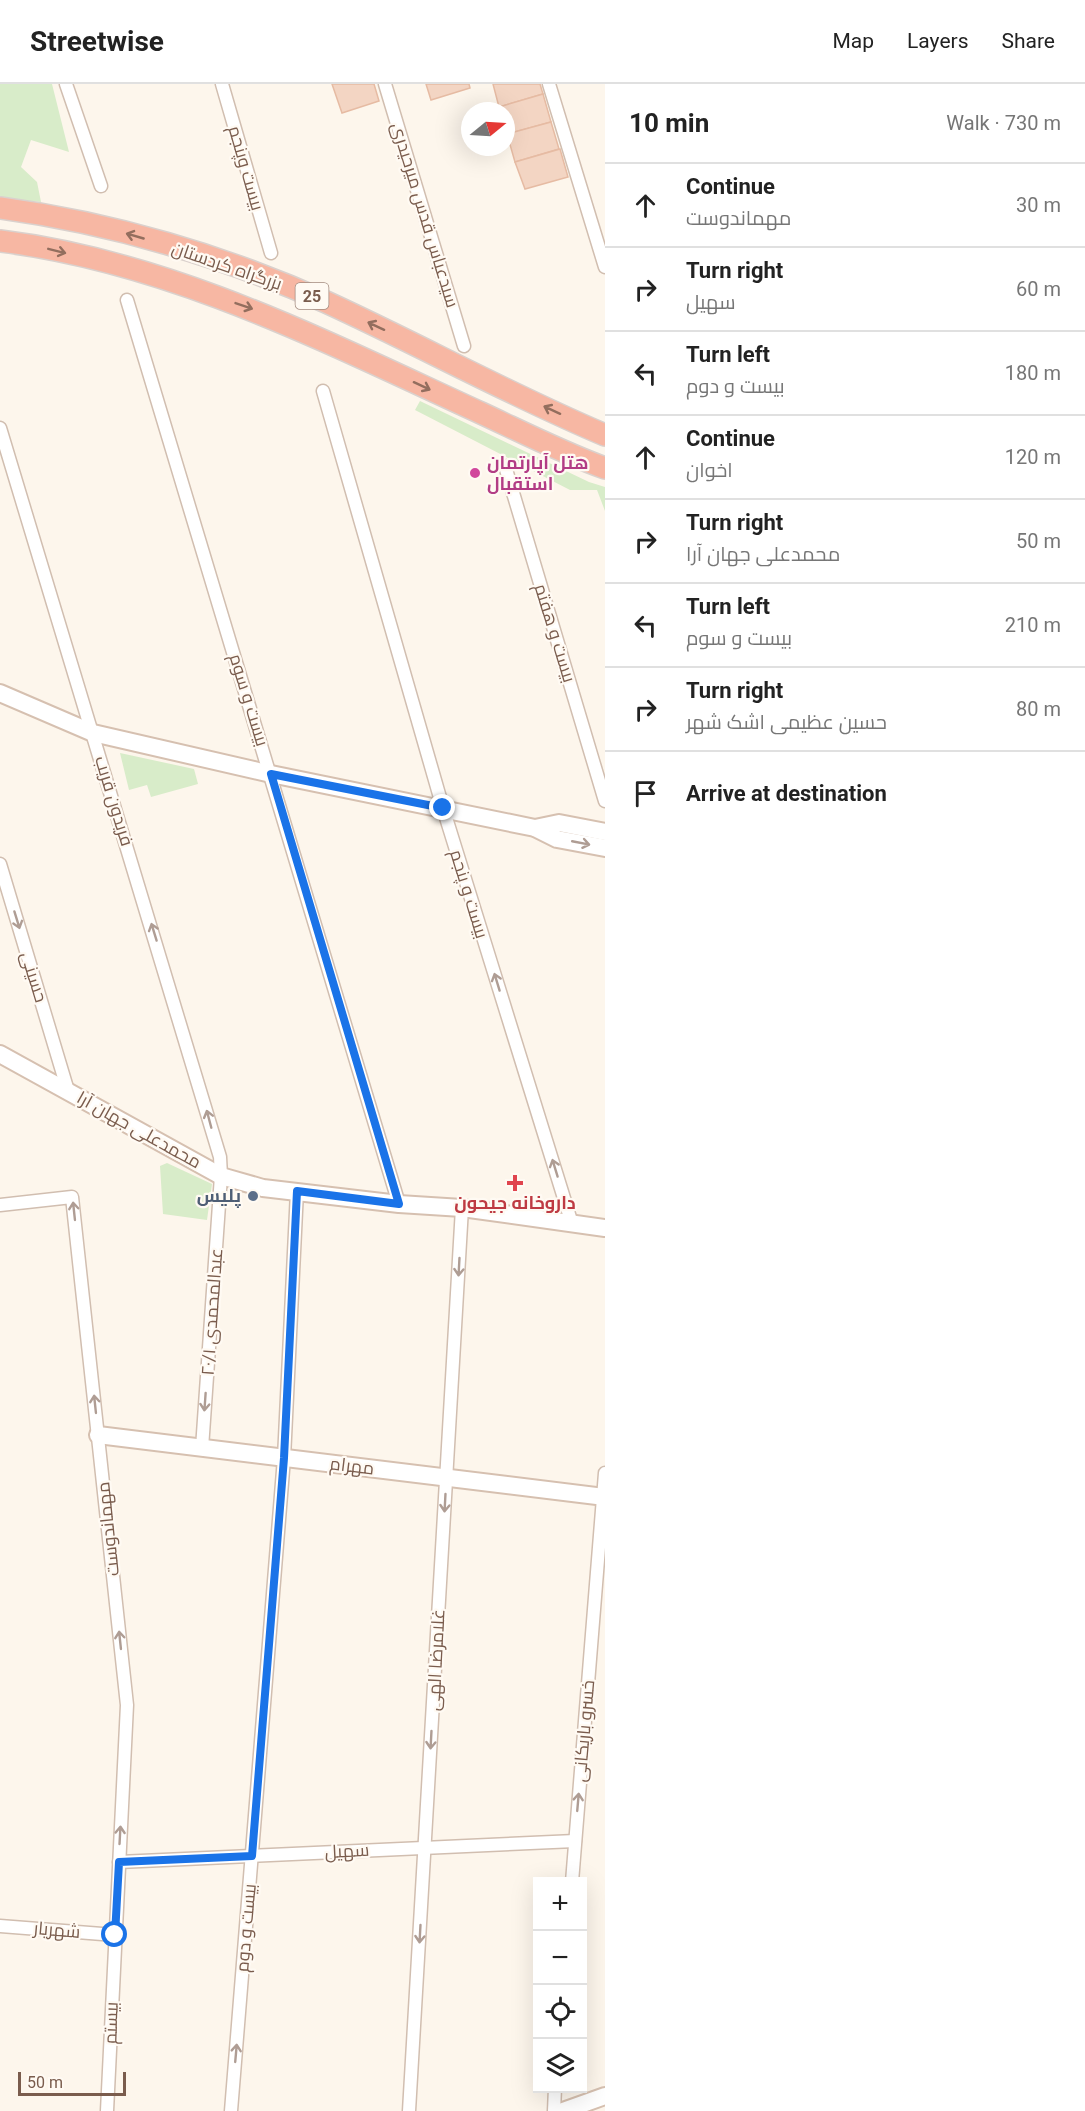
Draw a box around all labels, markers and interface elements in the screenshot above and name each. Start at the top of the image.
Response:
text: Streetwise [30,25,164,58]
text: Map [832,29,874,53]
text: Layers [907,29,968,53]
text: Share [1001,29,1055,53]
north arrow [461,102,515,156]
text: 10 min [629,108,709,138]
text: Walk · 730 m [946,111,1061,135]
street label: سیدعباس قدس میرحیدری [386,120,464,310]
street label: بیست وپنجم [222,123,269,213]
text: Continue [686,174,775,199]
icon: ahead [629,189,662,222]
text: 30 m [1016,193,1061,217]
text: مهماندوست [686,206,791,230]
one-way arrow [126,230,145,241]
street label: بزرگراه کردستان [169,237,285,295]
one-way arrow [48,246,67,258]
text: Turn right [686,258,783,283]
icon: right [629,273,662,306]
text: 60 m [1016,277,1061,301]
road number: 25 [296,283,328,309]
text: سهیل [686,290,736,314]
one-way arrow [234,302,253,313]
one-way arrow [368,320,386,332]
text: Turn left [686,342,770,367]
icon: left [629,357,662,390]
text: 180 m [1005,361,1061,385]
text: بیست و دوم [686,374,785,398]
one-way arrow [413,381,431,392]
one-way arrow [544,403,562,415]
text: Continue [686,426,775,451]
icon: ahead [629,441,662,474]
text: 120 m [1005,445,1061,469]
place label: هتل آپارتمان استقبال [487,452,589,495]
text: اخوان [686,458,733,482]
marker: هتل آپارتمان استقبال [468,466,482,480]
text: Turn right [686,510,783,535]
icon: right [629,525,662,558]
text: 50 m [1016,529,1061,553]
text: محمدعلی جهان آرا [686,542,840,566]
street label: بیست و هفتم [529,581,580,685]
text: Turn left [686,594,770,619]
icon: left [629,609,662,642]
text: 210 m [1005,613,1061,637]
text: بیست و سوم [686,626,792,650]
street label: بیست و سوم [224,651,273,749]
text: Turn right [686,678,783,703]
icon: right [629,693,662,726]
text: 80 m [1016,697,1061,721]
text: حسین عظیمی اشک شهر [686,710,887,734]
street label: فریدون قریب [90,753,138,849]
icon: arrive [629,777,662,810]
text: Arrive at destination [686,781,887,806]
route end [429,794,455,820]
one-way arrow [571,838,590,849]
street label: بیست و پنجم [444,847,493,941]
one-way arrow [12,910,23,929]
one-way arrow [148,923,159,942]
street label: حسینی [16,949,52,1005]
one-way arrow [491,973,502,992]
street label: محمدعلی جهان آرا [73,1087,205,1173]
one-way arrow [203,1110,214,1129]
one-way arrow [549,1159,560,1178]
marker: داروخانه جیحون [508,1176,522,1190]
place label: پلیس [197,1185,241,1208]
marker: پلیس [246,1189,260,1203]
place label: داروخانه جیحون [454,1192,576,1214]
one-way arrow [68,1201,79,1221]
street label: عبدالمحمدی ۲۰/۱ [197,1248,227,1376]
one-way arrow [453,1256,464,1276]
one-way arrow [199,1392,210,1412]
one-way arrow [89,1395,100,1415]
street label: مهرام [328,1452,376,1481]
street label: مهماندوست [92,1481,124,1577]
one-way arrow [440,1493,451,1513]
street label: غلامرضا الهی [422,1609,450,1711]
one-way arrow [114,1631,125,1651]
street label: خسرو باریکانی [569,1679,599,1783]
one-way arrow [426,1729,437,1749]
one-way arrow [573,1793,584,1813]
one-way arrow [115,1825,126,1845]
street label: سهیل [324,1839,370,1863]
map controls [533,1877,587,2093]
button: + [533,1877,587,1931]
street label: بیست و دوم [231,1883,262,1973]
street label: شهریار [32,1917,81,1943]
route start [101,1921,127,1947]
one-way arrow [414,1924,425,1944]
button: − [533,1931,587,1985]
button: locate [533,1985,587,2039]
street label: بیستم [99,2001,124,2045]
button: layers [533,2039,587,2093]
one-way arrow [231,2043,242,2063]
scale bar [18,2069,126,2096]
text: 50 m [27,2073,63,2092]

